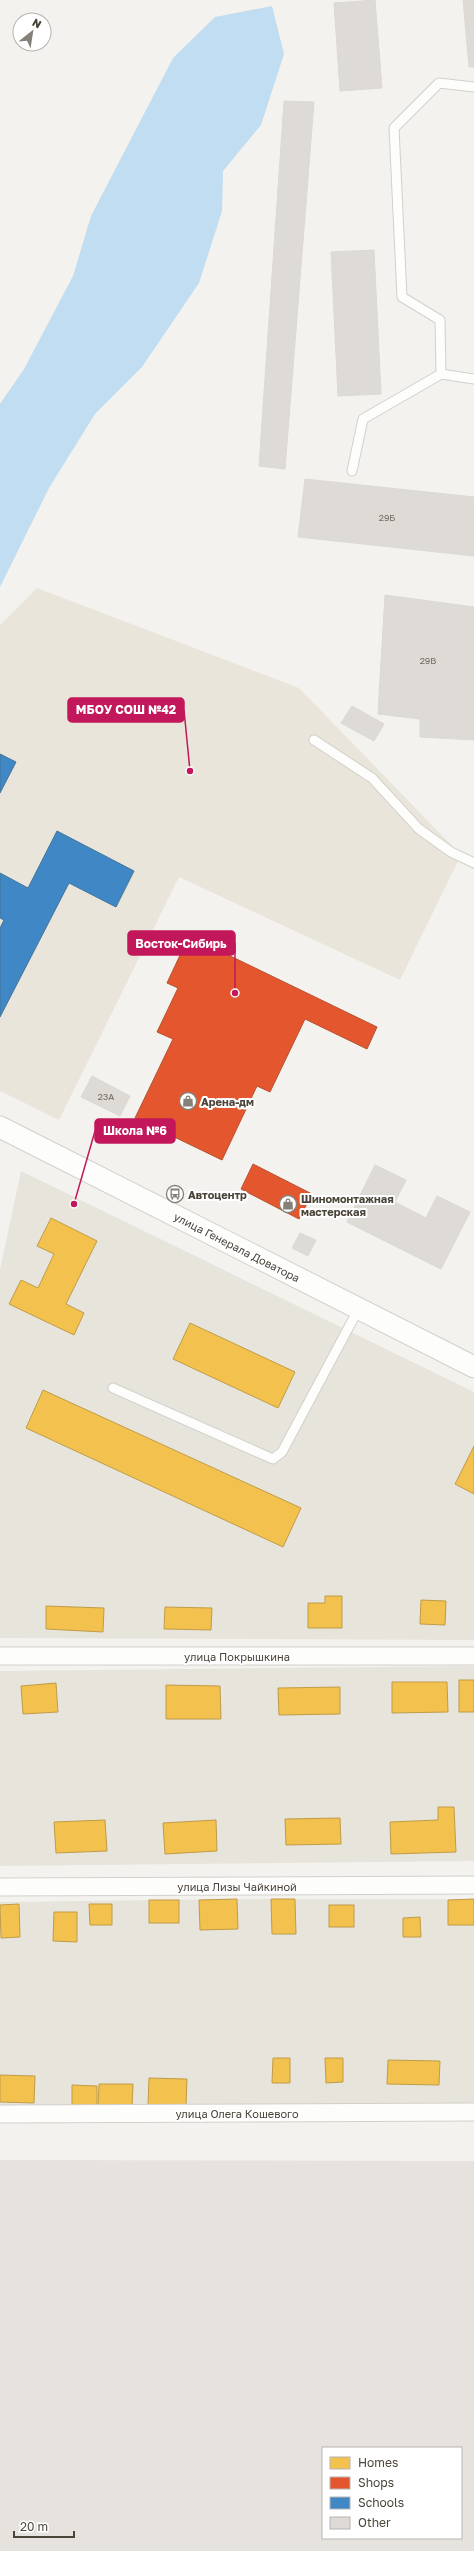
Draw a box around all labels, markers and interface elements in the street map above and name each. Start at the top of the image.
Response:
north arrow [12,12,52,52]
text: N [30,15,44,31]
house number: 29Б [379,512,395,523]
house number: 29В [420,655,436,666]
callout: МБОУ СОШ №42 [68,698,184,722]
text: МБОУ СОШ №42 [76,702,176,717]
callout: Восток-Сибирь [128,931,235,955]
text: Восток-Сибирь [135,936,227,951]
house number: 23А [98,1091,114,1102]
shop icon: Арена-дм [178,1091,198,1111]
place label: Арена-дм [201,1095,254,1108]
callout: Школа №6 [95,1119,175,1143]
text: Школа №6 [103,1123,167,1138]
bus stop icon: Автоцентр [165,1184,185,1204]
place label: Автоцентр [188,1188,247,1201]
place label: Шиномонтажная мастерская [301,1192,394,1218]
shop icon: Шиномонтажная мастерская [278,1194,298,1214]
street label: улица Генерала Доватора [172,1210,302,1284]
street label: улица Покрышкина [184,1650,290,1663]
street label: улица Лизы Чайкиной [177,1880,297,1893]
street label: улица Олега Кошевого [175,2107,299,2120]
legend [322,2447,462,2539]
text: Homes [358,2455,398,2470]
text: Shops [358,2475,394,2490]
text: Schools [358,2495,404,2510]
scale bar [14,2513,74,2539]
text: Other [358,2515,391,2530]
text: 20 m [20,2519,48,2534]

